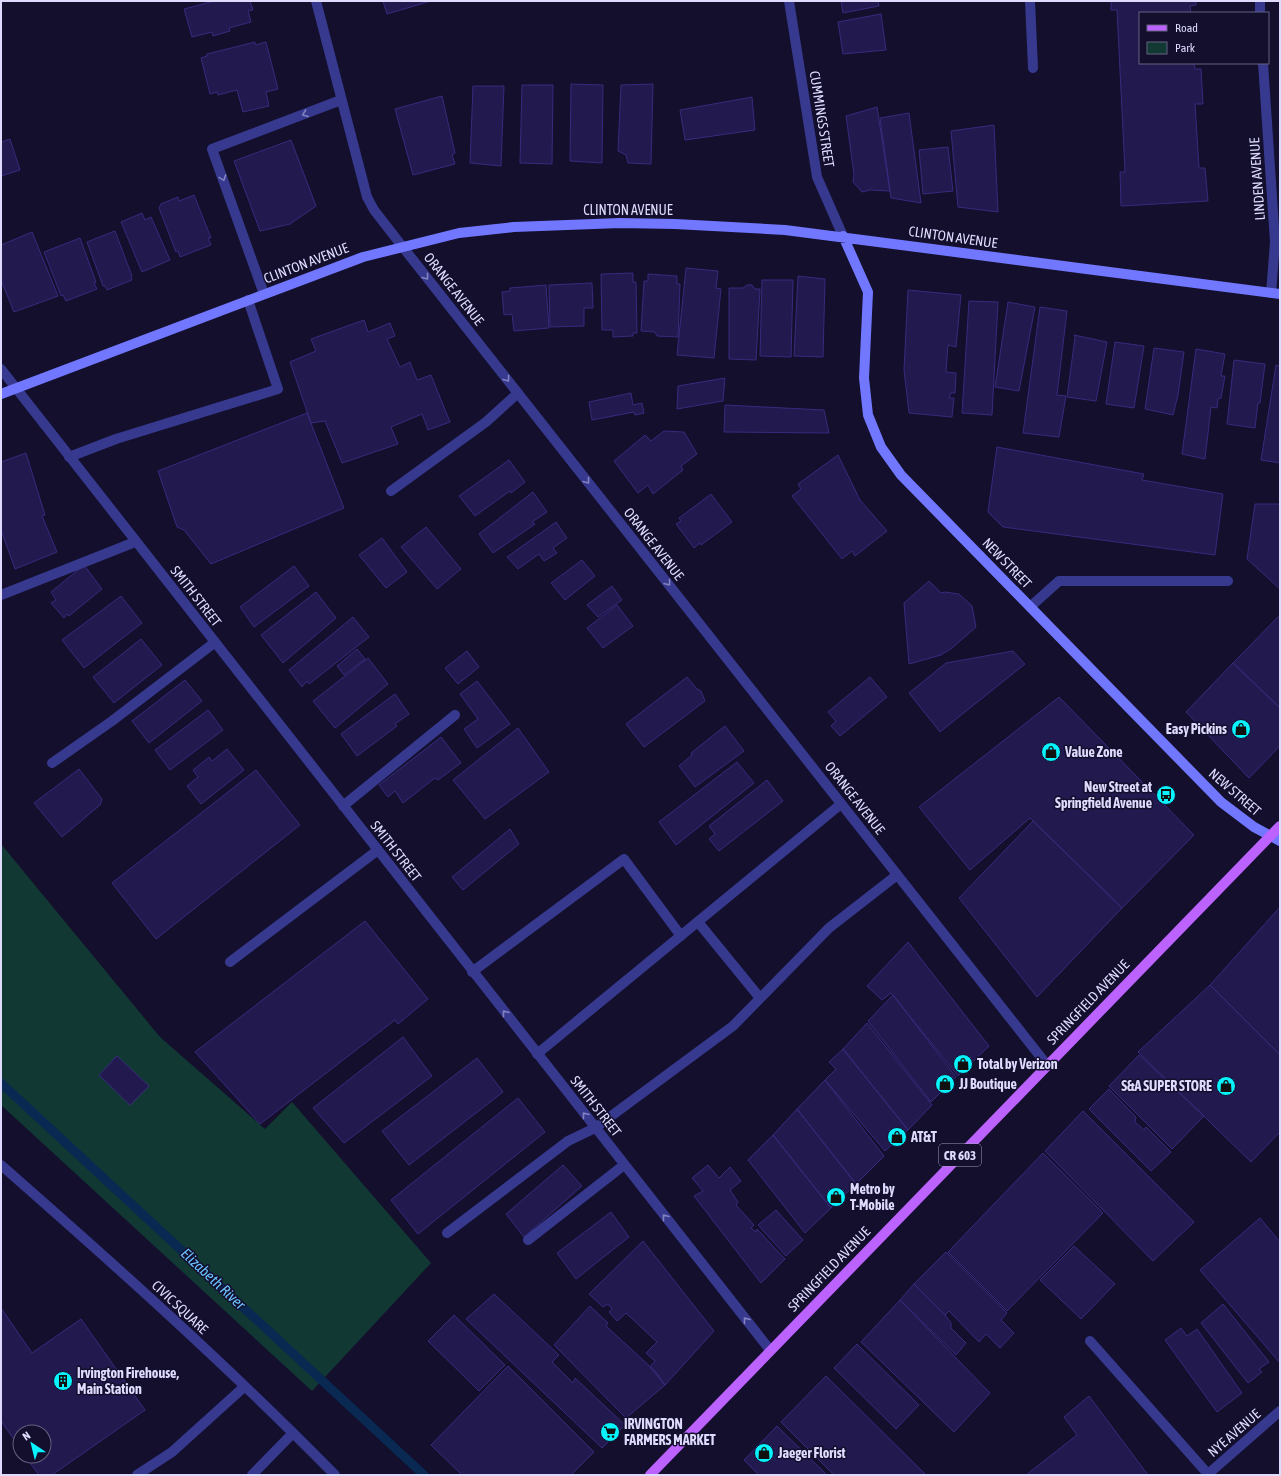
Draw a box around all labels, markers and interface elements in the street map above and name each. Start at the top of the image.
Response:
legend [1139,12,1269,64]
text: Road [1175,21,1198,35]
text: Park [1175,41,1196,55]
street label: CUMMINGS STREET [806,70,838,168]
one-way arrow [302,109,309,117]
street label: LINDEN AVENUE [1246,137,1268,221]
one-way arrow [218,174,226,181]
street label: CLINTON AVENUE [583,202,673,218]
street label: CLINTON AVENUE [907,223,999,251]
street label: CLINTON AVENUE [261,239,351,287]
street label: ORANGE AVENUE [421,250,487,328]
one-way arrow [422,272,429,279]
one-way arrow [502,374,509,381]
one-way arrow [582,477,589,484]
street label: ORANGE AVENUE [621,505,687,583]
street label: NEW STREET [979,535,1035,591]
street label: SMITH STREET [167,563,225,629]
one-way arrow [663,579,670,586]
shop icon: Easy Pickins [1230,718,1252,740]
place label: Easy Pickins [1166,721,1227,737]
shop icon: Value Zone [1040,741,1062,763]
place label: Value Zone [1064,744,1123,760]
street label: ORANGE AVENUE [822,759,888,837]
street label: NEW STREET [1206,765,1264,819]
place label: New Street at Springfield Avenue [1055,779,1152,811]
bus stop icon: New Street at Springfield Avenue [1155,784,1177,806]
street label: SMITH STREET [367,818,425,884]
street label: SPRINGFIELD AVENUE [1044,956,1132,1048]
one-way arrow [502,1010,509,1017]
shop icon: Total by Verizon [952,1053,974,1075]
place label: Total by Verizon [977,1056,1058,1072]
street label: SMITH STREET [567,1073,625,1139]
shop icon: JJ Boutique [934,1073,956,1095]
shop icon: S&A SUPER STORE [1215,1075,1237,1097]
place label: JJ Boutique [958,1076,1017,1092]
place label: S&A SUPER STORE [1121,1078,1212,1094]
one-way arrow [583,1113,590,1120]
shop icon: AT&T [886,1126,908,1148]
place label: AT&T [910,1129,938,1145]
road number: CR 603 [939,1144,981,1166]
place label: Metro by T-Mobile [850,1181,895,1213]
shop icon: Metro by T-Mobile [825,1186,847,1208]
one-way arrow [663,1215,670,1222]
street label: SPRINGFIELD AVENUE [785,1223,873,1315]
water label: Elizabeth River [178,1245,249,1313]
street label: CIVIC SQUARE [149,1277,211,1337]
one-way arrow [743,1317,750,1324]
place label: Irvington Firehouse, Main Station [77,1365,179,1397]
building icon: Irvington Firehouse, Main Station [52,1370,74,1392]
street label: NYE AVENUE [1205,1406,1264,1460]
place label: IRVINGTON FARMERS MARKET [624,1416,716,1448]
supermarket icon: IRVINGTON FARMERS MARKET [599,1421,621,1443]
north arrow [12,1424,52,1464]
text: N [20,1429,32,1443]
shop icon: Jaeger Florist [753,1442,775,1464]
place label: Jaeger Florist [777,1445,846,1461]

